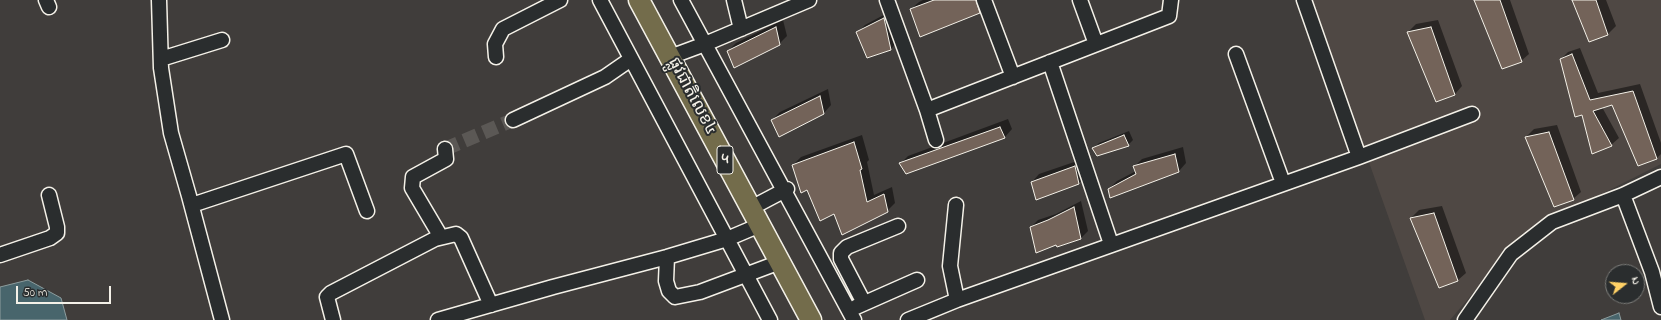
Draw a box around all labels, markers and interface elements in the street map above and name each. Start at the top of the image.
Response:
street label: ផ្លូវជាតិលេខ៤ [662,55,720,139]
road number: 4 [717,146,733,174]
north arrow [1605,264,1645,304]
text: N [1627,275,1644,287]
scale bar [18,278,113,304]
text: 50 m [23,284,47,302]

